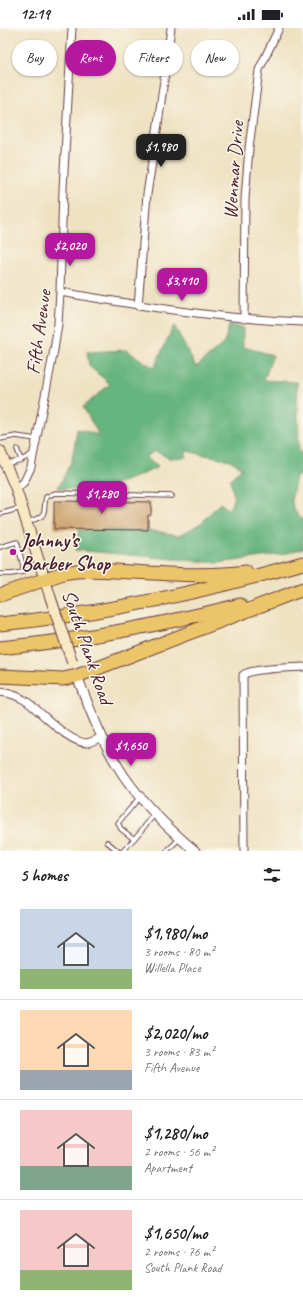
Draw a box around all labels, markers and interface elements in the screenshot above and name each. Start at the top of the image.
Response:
text: 12:19 [20,5,50,24]
chip: Buy [12,40,57,76]
chip: Rent [65,40,116,76]
chip: Filters [124,40,183,76]
chip: New [191,40,239,76]
street label: Wenmar Drive [218,119,249,220]
pin: $1,980 [128,134,194,168]
text: $1,980 [145,139,177,155]
pin: $2,020 [37,233,103,267]
text: $2,020 [54,238,86,254]
pin: $3,410 [149,268,215,302]
text: $3,410 [166,273,198,289]
street label: Fifth Avenue [20,287,57,376]
pin: $1,280 [69,481,135,515]
text: $1,280 [86,486,118,502]
place label: Johnny’s Barber Shop [19,528,111,576]
marker: Johnny’s Barber Shop [8,547,18,557]
street label: South Plank Road [56,587,120,711]
pin: $1,650 [98,733,164,767]
text: $1,650 [115,738,147,754]
icon: filters [261,864,283,886]
text: 5 homes [20,865,68,886]
text: $1,980/mo [144,923,207,944]
icon: home [52,925,100,973]
text: 3 rooms · 80 m² [144,944,214,960]
text: Willella Place [144,960,201,976]
text: $2,020/mo [144,1023,207,1044]
icon: home [52,1026,100,1074]
text: 3 rooms · 83 m² [144,1044,214,1060]
text: Fifth Avenue [144,1060,199,1076]
text: $1,280/mo [144,1123,207,1144]
icon: home [52,1126,100,1174]
text: 2 rooms · 56 m² [144,1144,214,1160]
text: Apartment [144,1160,192,1176]
text: $1,650/mo [144,1223,207,1244]
icon: home [52,1226,100,1274]
text: 2 rooms · 76 m² [144,1244,214,1260]
text: South Plank Road [144,1260,222,1276]

